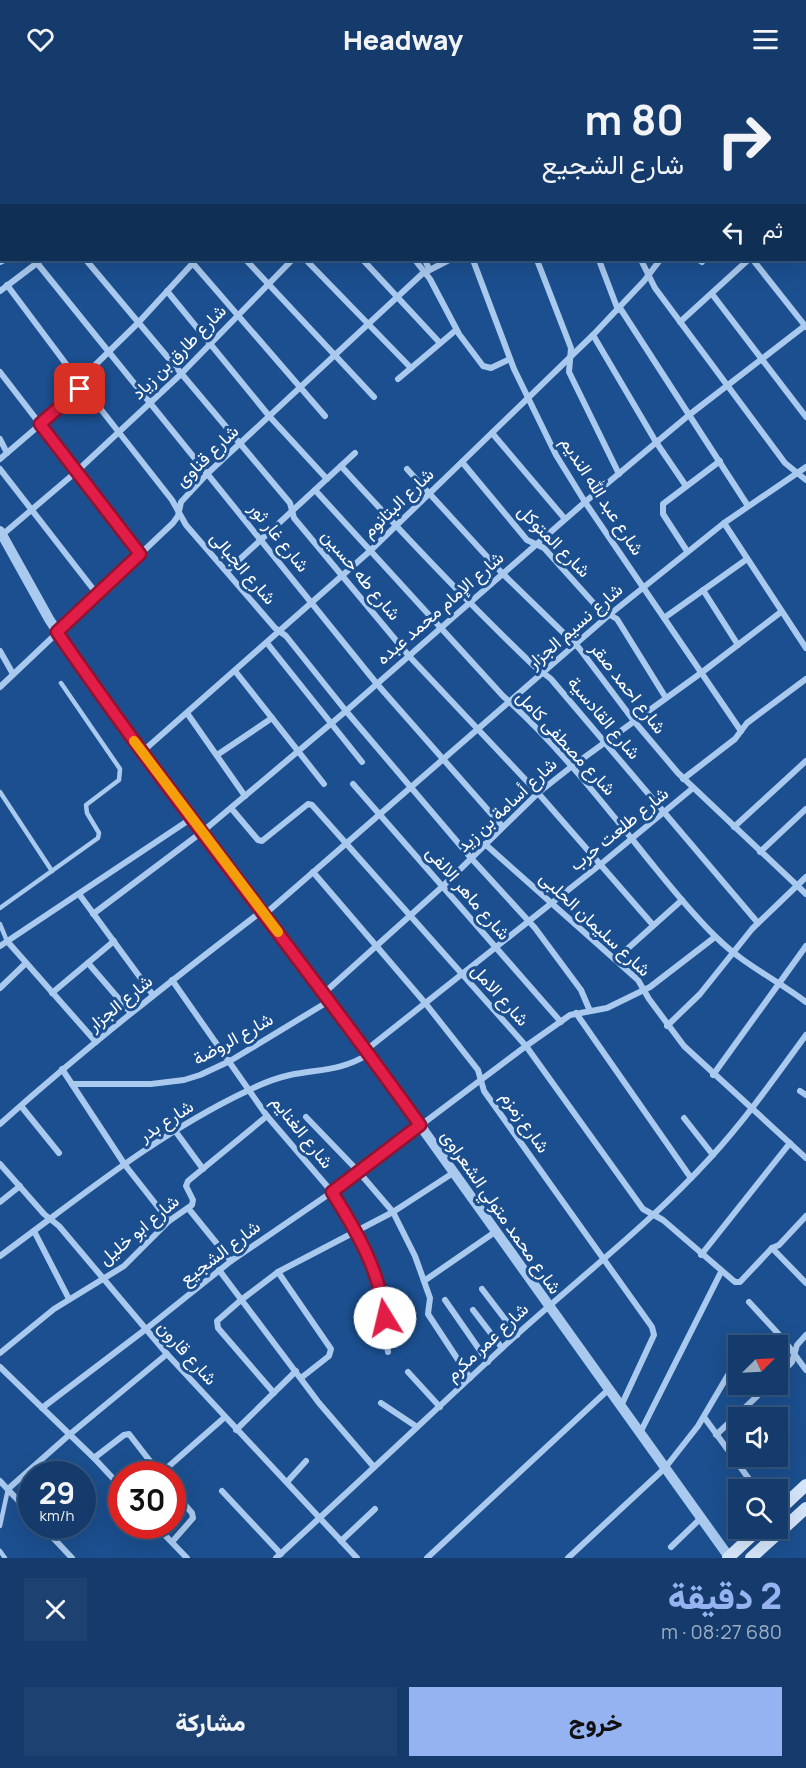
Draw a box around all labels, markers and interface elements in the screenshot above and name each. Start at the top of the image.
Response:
text: Headway [343,21,463,58]
icon: heart [24,23,57,56]
icon: menu [749,23,782,56]
text: 80 m [584,90,684,148]
icon: right [705,102,783,180]
text: شارع الشجيع [542,145,684,182]
text: ثم [762,215,783,245]
icon: left [717,216,750,249]
street label: شارع طارق بن زياد [126,299,232,405]
pin [54,363,105,414]
icon: arrive [63,372,96,405]
street label: شارع قناوى [169,419,244,492]
street label: شارع عبد الله النديم [555,432,650,560]
street label: شارع البتانوم [356,462,439,543]
street label: شارع غار ثور [243,496,315,577]
street label: شارع المتوكل [512,499,596,583]
street label: شارع طه حسين [316,524,407,626]
street label: شارع الجبالى [205,526,282,610]
street label: شارع الإمام محمد عبده [370,545,509,670]
street label: شارع نسيم الجزار [521,577,628,675]
street label: شارع احمد صقر [584,636,672,739]
street label: شارع القادسية [562,671,647,765]
street label: شارع مصطفى كامل [511,685,622,801]
street label: شارع أسامة بن زيد [451,752,562,858]
street label: شارع طلعت حرب [564,781,674,876]
street label: شارع ماهر الالفى [420,840,516,945]
street label: شارع سليمان الحلبى [534,865,657,982]
street label: شارع الامل [466,958,535,1031]
street label: شارع الجزار [81,969,158,1037]
street label: شارع الروضة [188,1006,277,1071]
street label: شارع زمزم [495,1086,556,1158]
street label: شارع الغنايم [265,1090,340,1173]
street label: شارع بدر [133,1094,198,1148]
street label: شارع محمد متولي الشعراوى [433,1125,568,1301]
street label: شارع ابو خليل [93,1189,184,1271]
street label: شارع الشجيع [174,1214,265,1291]
position arrow [353,1286,417,1350]
street label: شارع عمر مكرم [440,1297,534,1387]
street label: شارع قارون [152,1315,223,1390]
north arrow [728,1335,788,1395]
map controls [728,1335,788,1539]
button: sound [728,1407,788,1467]
speed limit sign: 30 [108,1461,186,1539]
text: 29 [39,1472,75,1513]
button: search [728,1479,788,1539]
text: km/h [40,1505,74,1526]
text: 2 دقيقة [668,1571,782,1620]
button: close [24,1578,87,1641]
text: 680 m · 08:27 [661,1618,782,1645]
button: مشاركة [24,1687,397,1756]
button: خروج [409,1687,782,1756]

